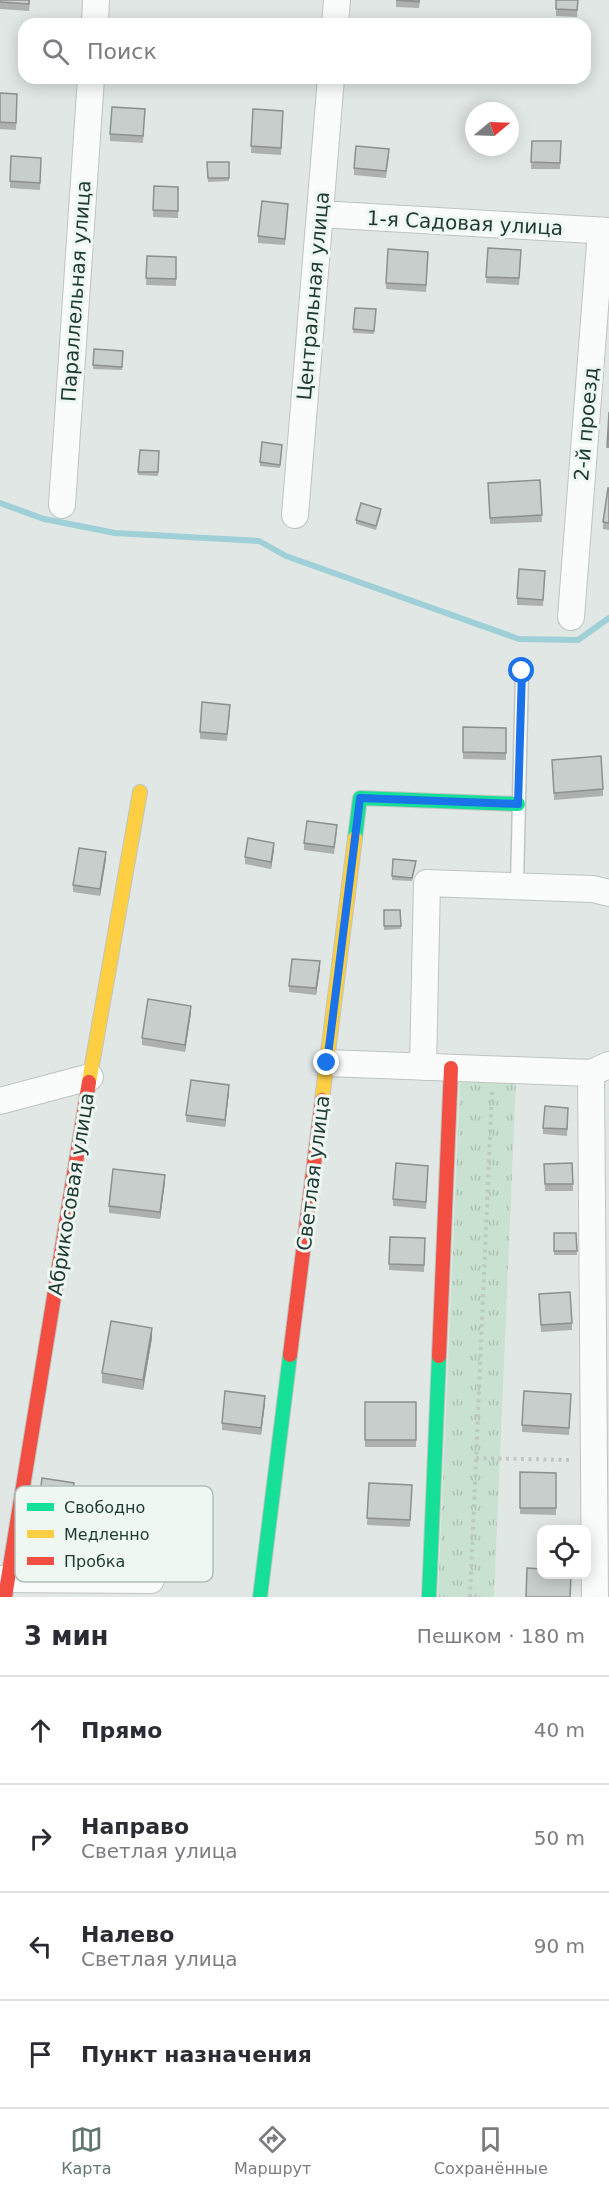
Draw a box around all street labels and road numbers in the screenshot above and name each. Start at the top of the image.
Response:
street label: Параллельная улица [56,179,96,403]
street label: Центральная улица [292,191,334,401]
street label: 1-я Садовая улица [366,206,564,240]
street label: 2-й проезд [569,366,603,482]
street label: Абрикосовая улица [43,1091,99,1297]
street label: Светлая улица [292,1094,334,1252]

